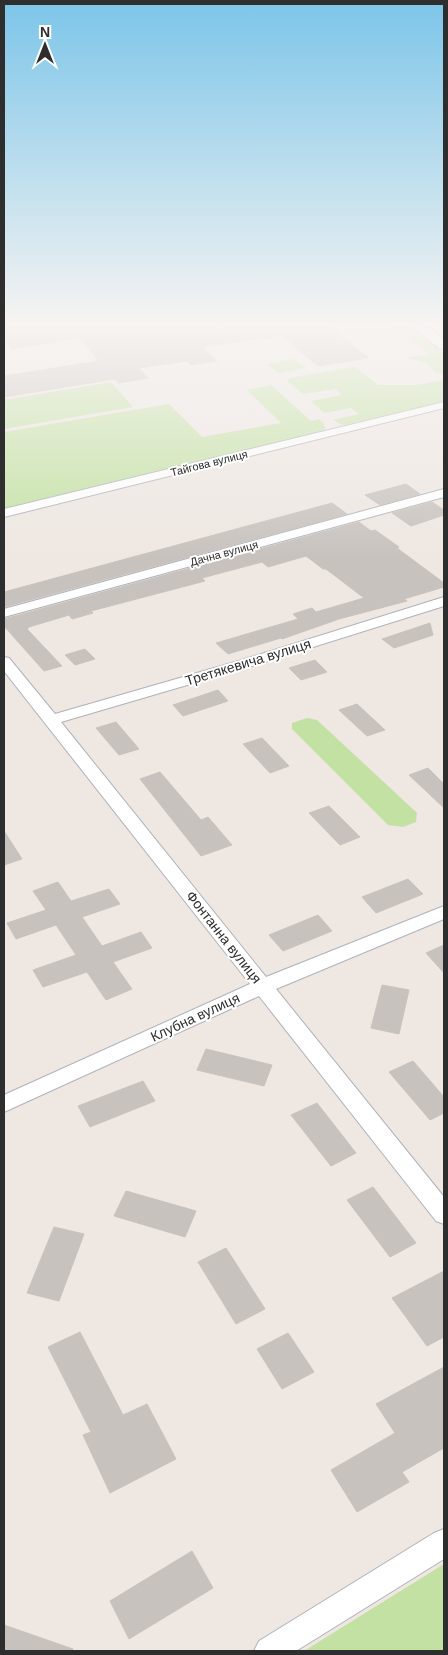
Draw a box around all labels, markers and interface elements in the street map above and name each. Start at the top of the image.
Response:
north arrow [20,20,70,70]
text: N [40,24,50,40]
street label: Тайгова вулиця [169,448,249,478]
street label: Дачна вулиця [189,538,259,568]
street label: Третякевича вулиця [183,635,313,689]
street label: Фонтанна вулиця [183,888,265,986]
street label: Клубна вулиця [148,989,242,1045]

